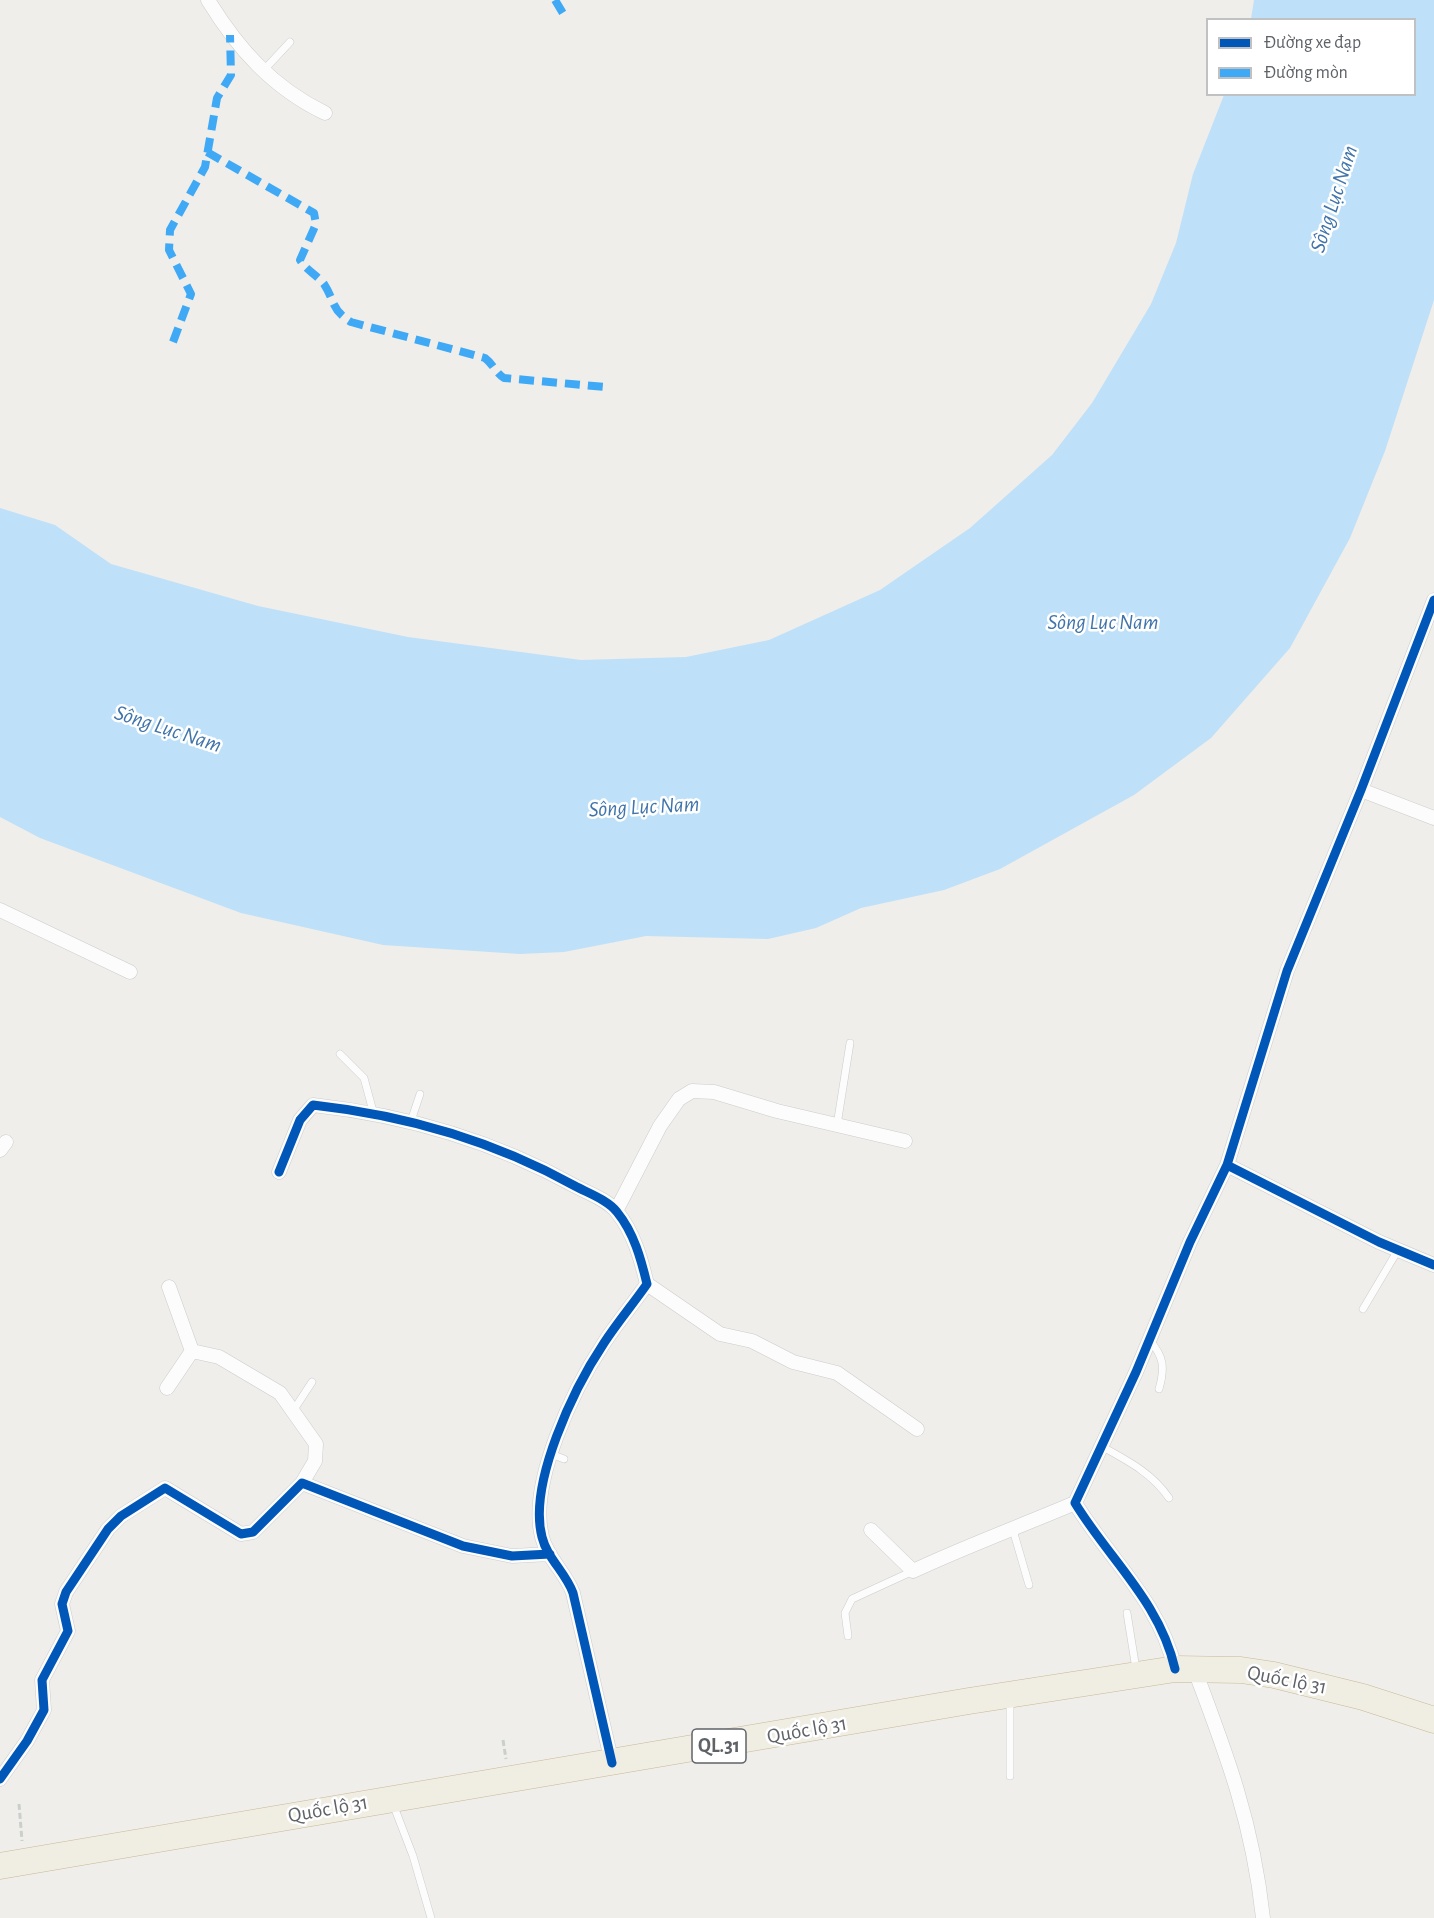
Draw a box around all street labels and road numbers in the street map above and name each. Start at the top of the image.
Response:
street label: Quốc lộ 31 [1245,1660,1329,1700]
street label: Quốc lộ 31 [765,1711,849,1749]
road number: QL.31 [692,1729,746,1763]
street label: Quốc lộ 31 [286,1790,370,1828]

